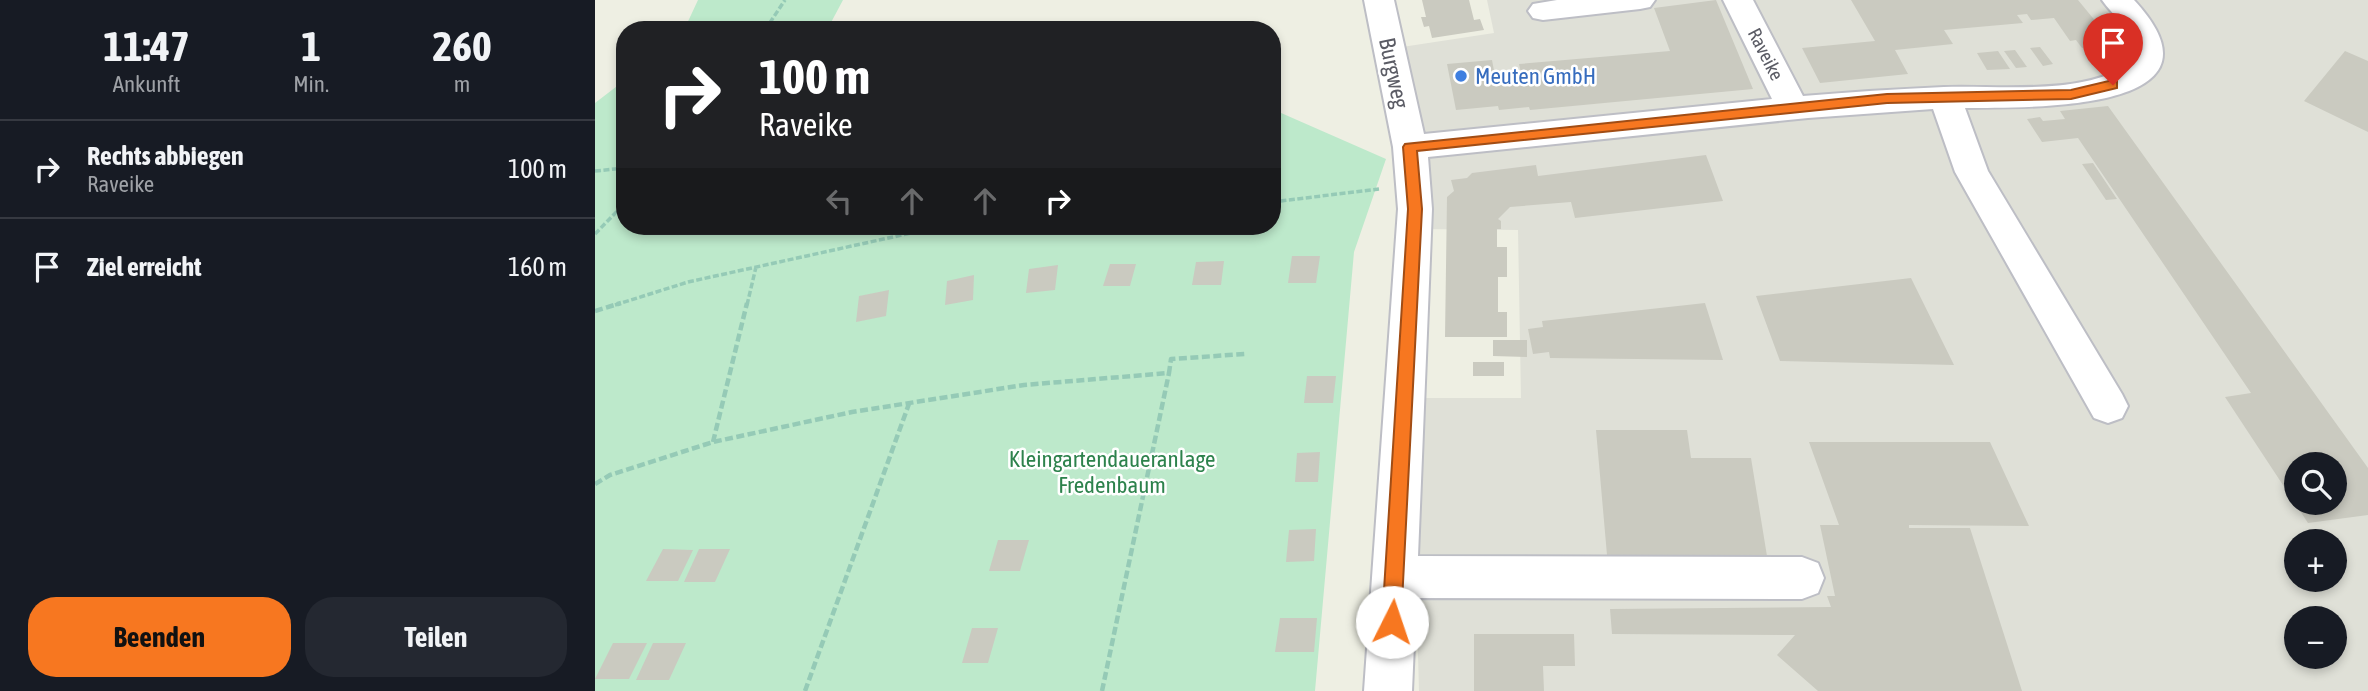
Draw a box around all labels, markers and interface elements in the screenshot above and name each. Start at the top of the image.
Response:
pin [2083,13,2143,85]
text: 11:47 [103,22,190,70]
text: 1 [301,22,321,70]
text: 260 [432,22,492,70]
street label: Raveike [1744,24,1788,84]
icon: arrive [2094,24,2132,62]
street label: Burgweg [1374,35,1414,111]
text: 100 m [759,48,870,104]
icon: right [644,49,735,140]
place label: Meuten GmbH [1475,63,1596,89]
marker: Meuten GmbH [1453,68,1469,84]
text: Ankunft [113,71,180,97]
text: Min. [293,71,329,97]
text: m [454,71,470,97]
text: Raveike [759,106,853,143]
text: Rechts abbiegen [87,141,244,171]
icon: right [28,150,66,188]
text: 100 m [508,154,567,184]
text: Raveike [87,171,154,197]
icon: left [820,182,858,220]
icon: ahead [893,182,931,220]
icon: ahead [966,182,1004,220]
icon: right [1039,182,1077,220]
icon: arrive [28,248,66,286]
text: Ziel erreicht [87,252,202,282]
text: 160 m [508,252,567,282]
park label: Kleingartendaueranlage Fredenbaum [1009,446,1215,498]
map controls [2284,452,2347,669]
button: search [2284,452,2347,515]
button: + [2284,529,2347,592]
position arrow [1355,585,1429,659]
button: Beenden [28,597,291,677]
button: Teilen [305,597,567,677]
button: − [2284,606,2347,669]

